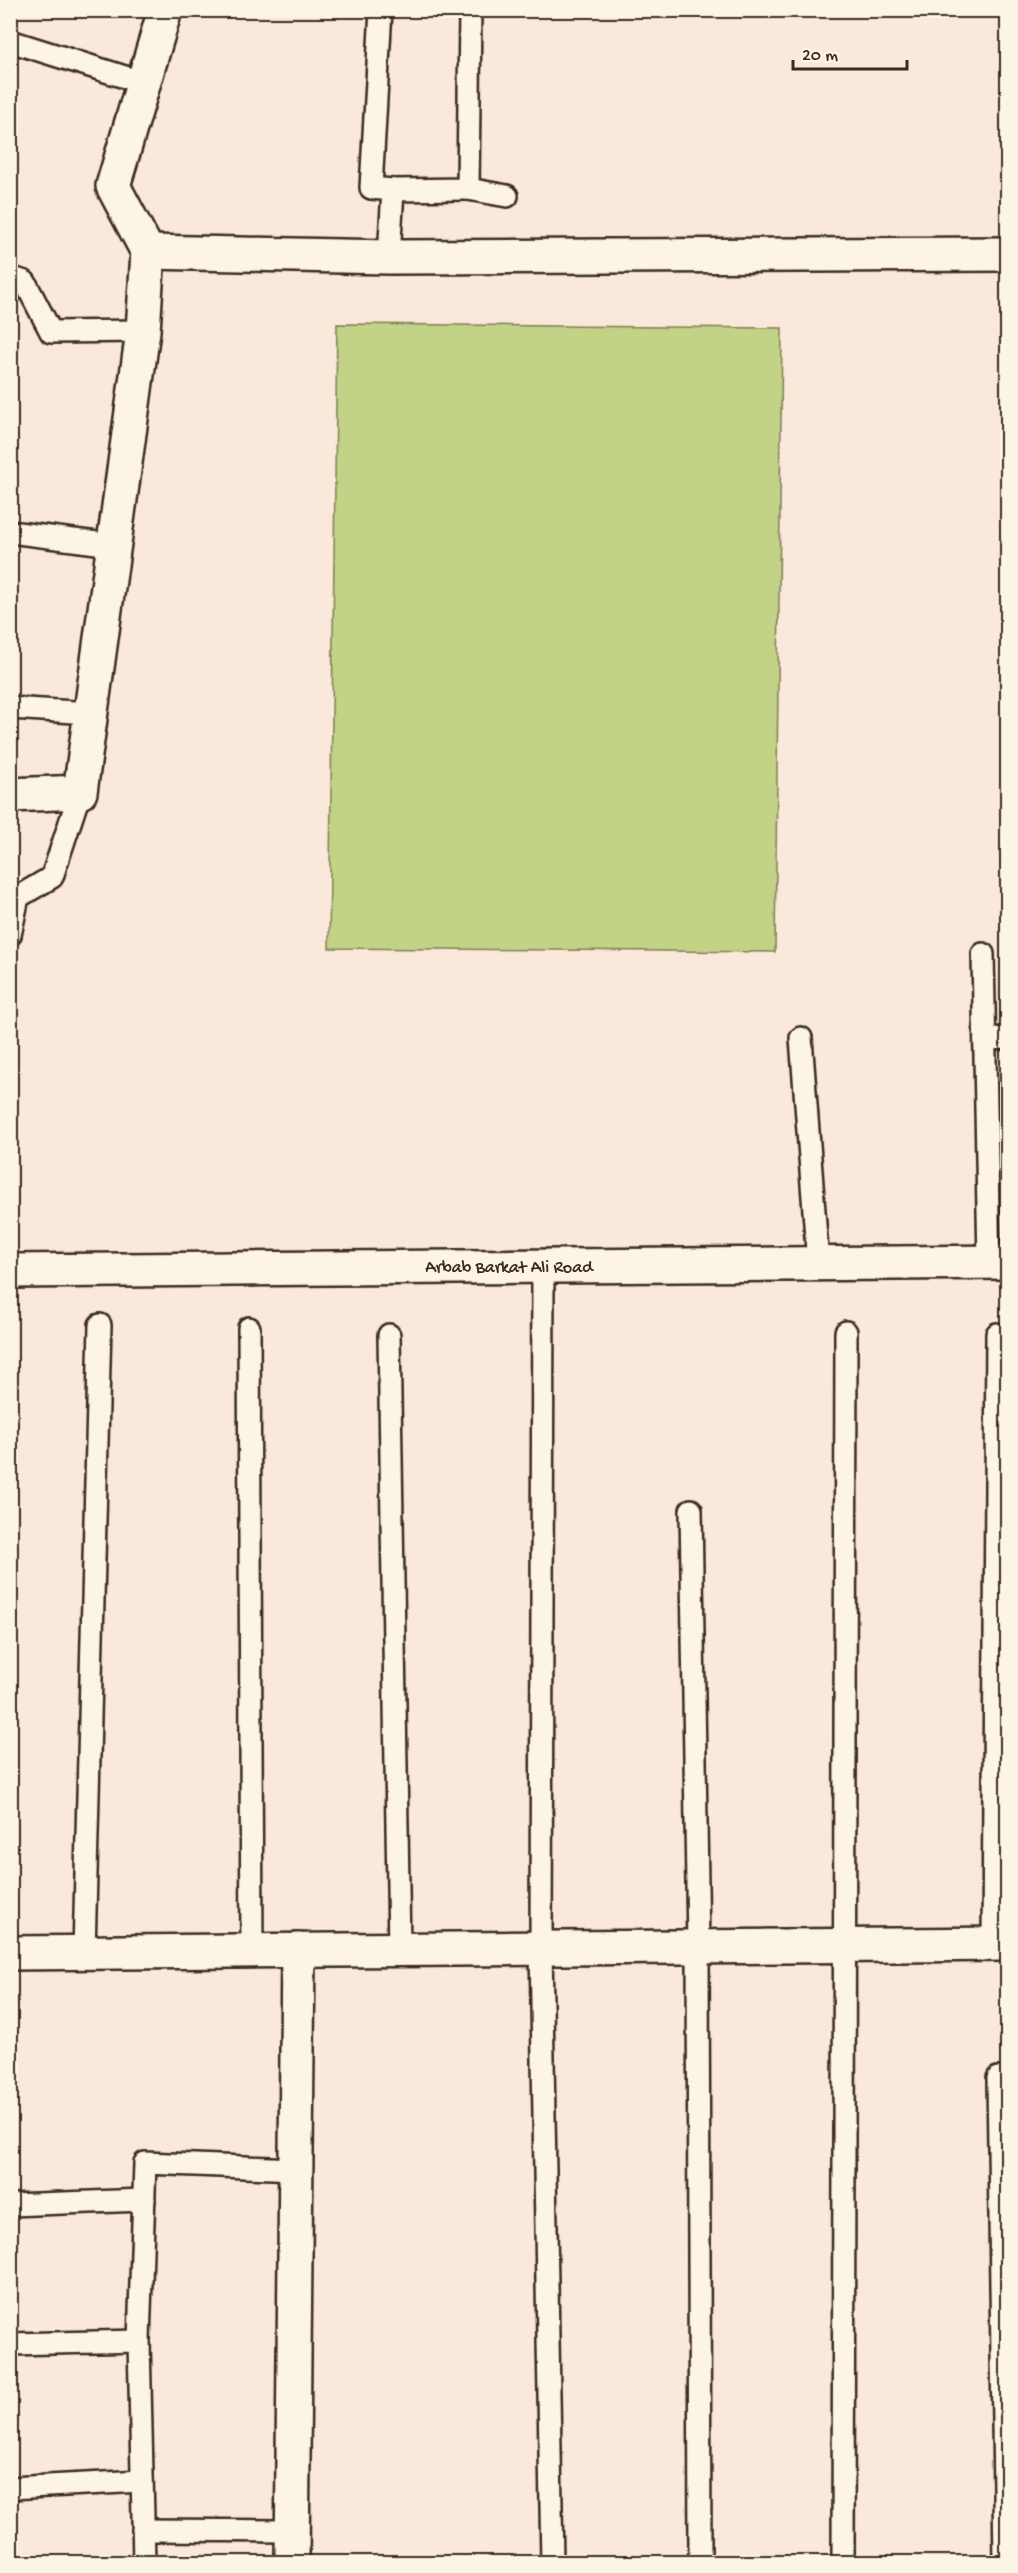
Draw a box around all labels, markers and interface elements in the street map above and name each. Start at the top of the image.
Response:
scale bar [793,33,907,71]
text: 20 m [802,46,838,67]
street label: Arbab Barkat Ali Road [425,1258,594,1279]

